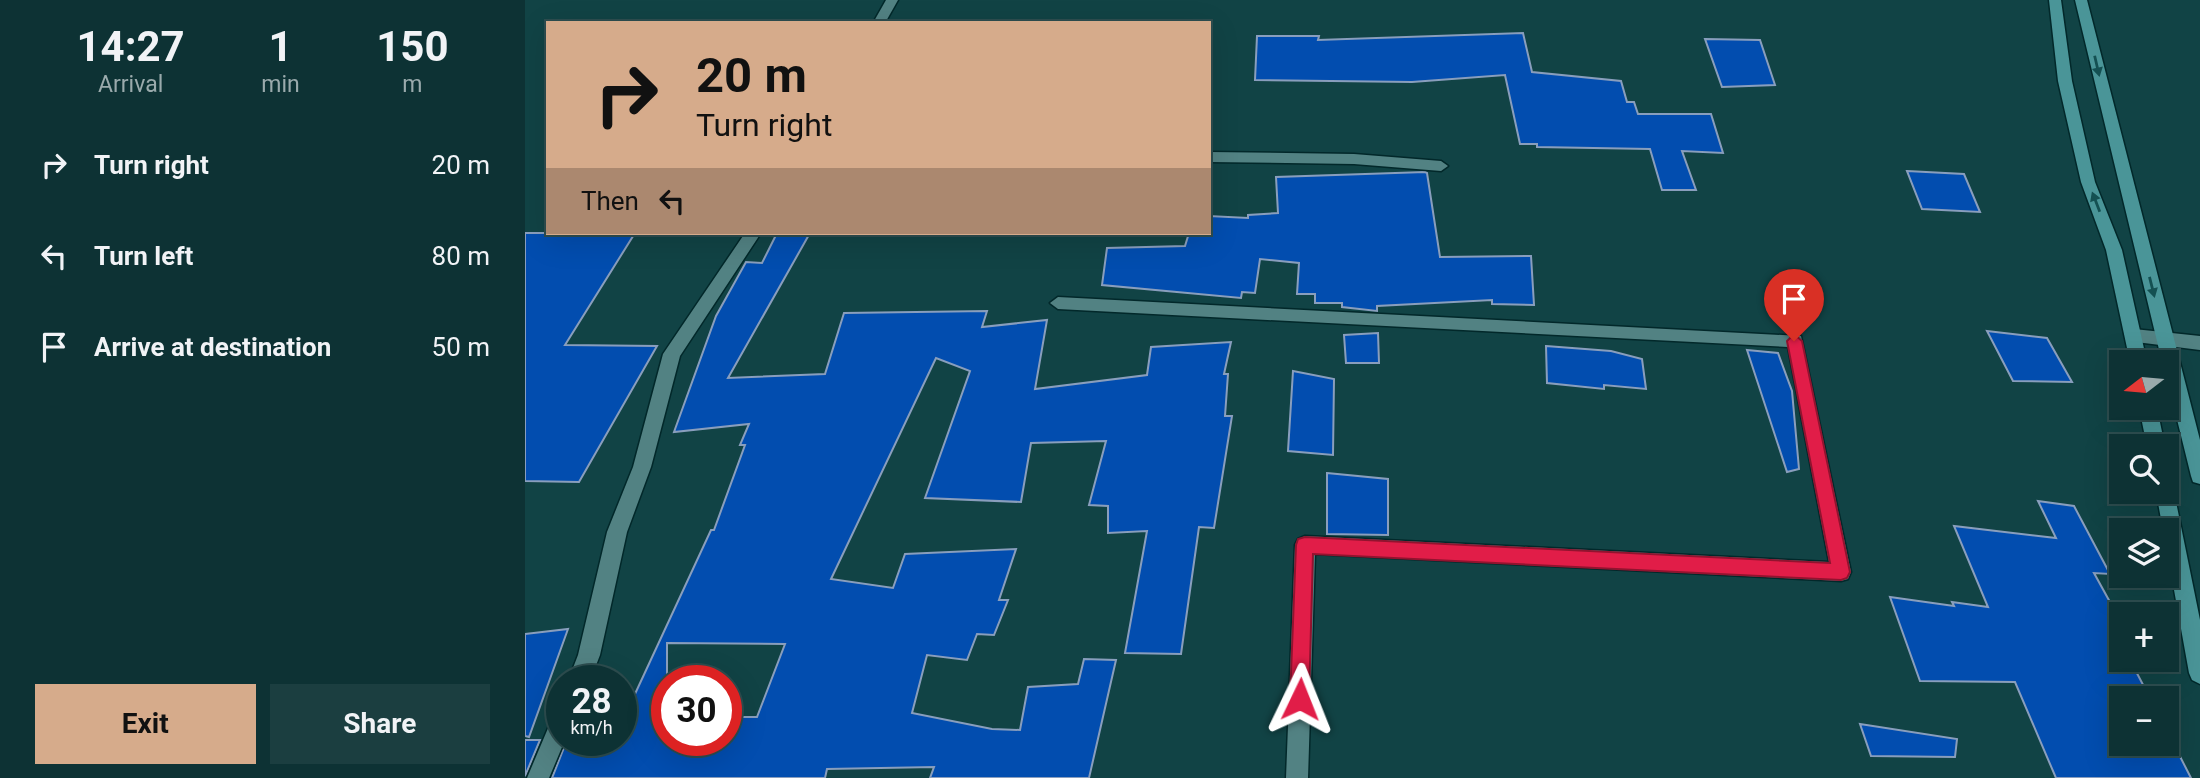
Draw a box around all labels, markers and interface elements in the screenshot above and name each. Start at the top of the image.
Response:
text: 14:27 [77,22,185,71]
text: 1 [268,22,293,71]
text: 150 [376,22,449,71]
text: 20 m [696,47,807,104]
icon: right [581,49,672,140]
one-way arrow [2092,56,2103,78]
text: Arrival [98,71,163,98]
text: min [261,71,300,98]
text: m [402,71,422,98]
text: Turn right [696,106,832,144]
icon: right [35,146,73,184]
text: Turn right [94,150,209,180]
text: 20 m [432,150,490,180]
icon: left [653,182,691,220]
text: Then [581,186,639,216]
one-way arrow [2090,192,2101,213]
icon: left [35,237,73,275]
text: Turn left [94,241,193,271]
text: 80 m [432,241,490,271]
pin [1764,269,1824,341]
one-way arrow [2147,276,2158,298]
icon: arrive [1775,280,1813,318]
icon: arrive [35,328,73,366]
text: Arrive at destination [94,332,331,362]
text: 50 m [432,332,490,362]
north arrow [2109,350,2179,420]
map controls [2109,350,2179,756]
button: search [2109,434,2179,504]
button: layers [2109,518,2179,588]
button: + [2109,602,2179,672]
position arrow [1263,662,1337,736]
speed limit sign: 30 [651,665,742,756]
text: 28 [571,681,612,722]
button: Exit [35,684,256,764]
button: Share [270,684,490,764]
button: − [2109,686,2179,756]
text: km/h [570,717,613,738]

